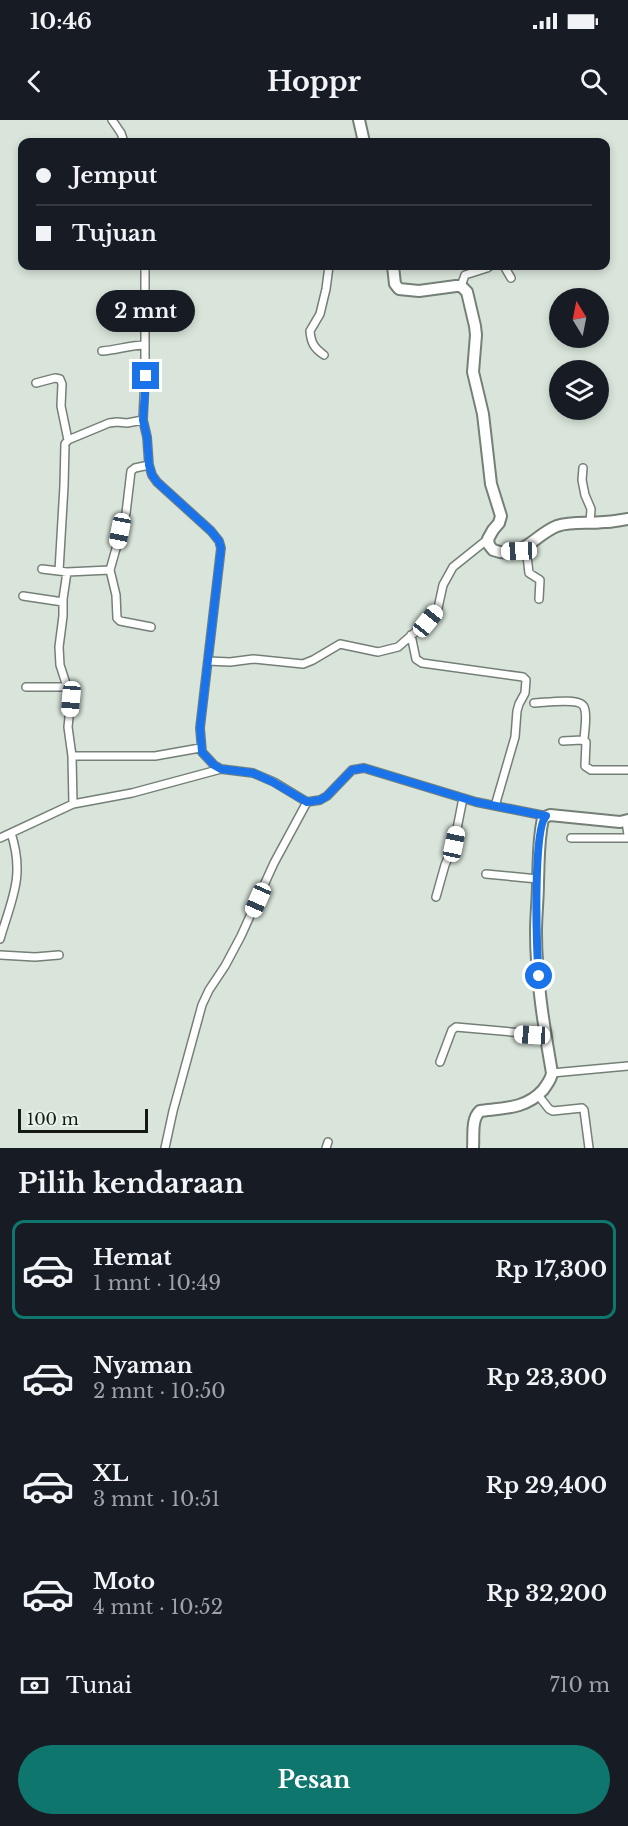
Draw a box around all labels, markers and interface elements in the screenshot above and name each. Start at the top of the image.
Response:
text: 10:46 [30,8,92,35]
icon: back [18,65,51,98]
text: Hoppr [267,65,361,98]
icon: search [577,65,610,98]
text: Jemput [72,162,157,189]
text: Tujuan [72,220,157,247]
north arrow [549,288,609,348]
map controls [549,288,609,420]
callout: 2 mnt [96,289,195,331]
text: 2 mnt [114,299,177,323]
button: layers [549,360,609,420]
route end [132,362,159,389]
car [108,512,132,550]
car [501,541,537,561]
car [410,601,446,641]
car [60,680,82,718]
car [441,825,467,863]
car [242,880,274,920]
route start [525,962,552,989]
car [514,1025,550,1045]
scale bar [18,1106,148,1133]
text: 100 m [27,1109,79,1129]
text: Pilih kendaraan [18,1167,244,1200]
icon: car [21,1243,75,1297]
text: Hemat [93,1244,172,1271]
text: Rp 17,300 [495,1256,607,1283]
text: 1 mnt · 10:49 [93,1271,221,1295]
icon: car [21,1351,75,1405]
text: Nyaman [93,1352,192,1379]
text: Rp 23,300 [487,1364,607,1391]
text: 2 mnt · 10:50 [93,1379,226,1403]
icon: car [21,1459,75,1513]
text: XL [93,1460,128,1487]
text: Rp 29,400 [486,1472,607,1499]
text: 3 mnt · 10:51 [93,1487,220,1511]
icon: car [21,1567,75,1621]
text: Moto [93,1568,155,1595]
text: Rp 32,200 [486,1580,607,1607]
text: 4 mnt · 10:52 [93,1595,223,1619]
icon: cash [18,1669,51,1702]
text: Tunai [66,1672,132,1699]
text: 710 m [550,1673,610,1697]
button: Pesan [18,1745,610,1814]

